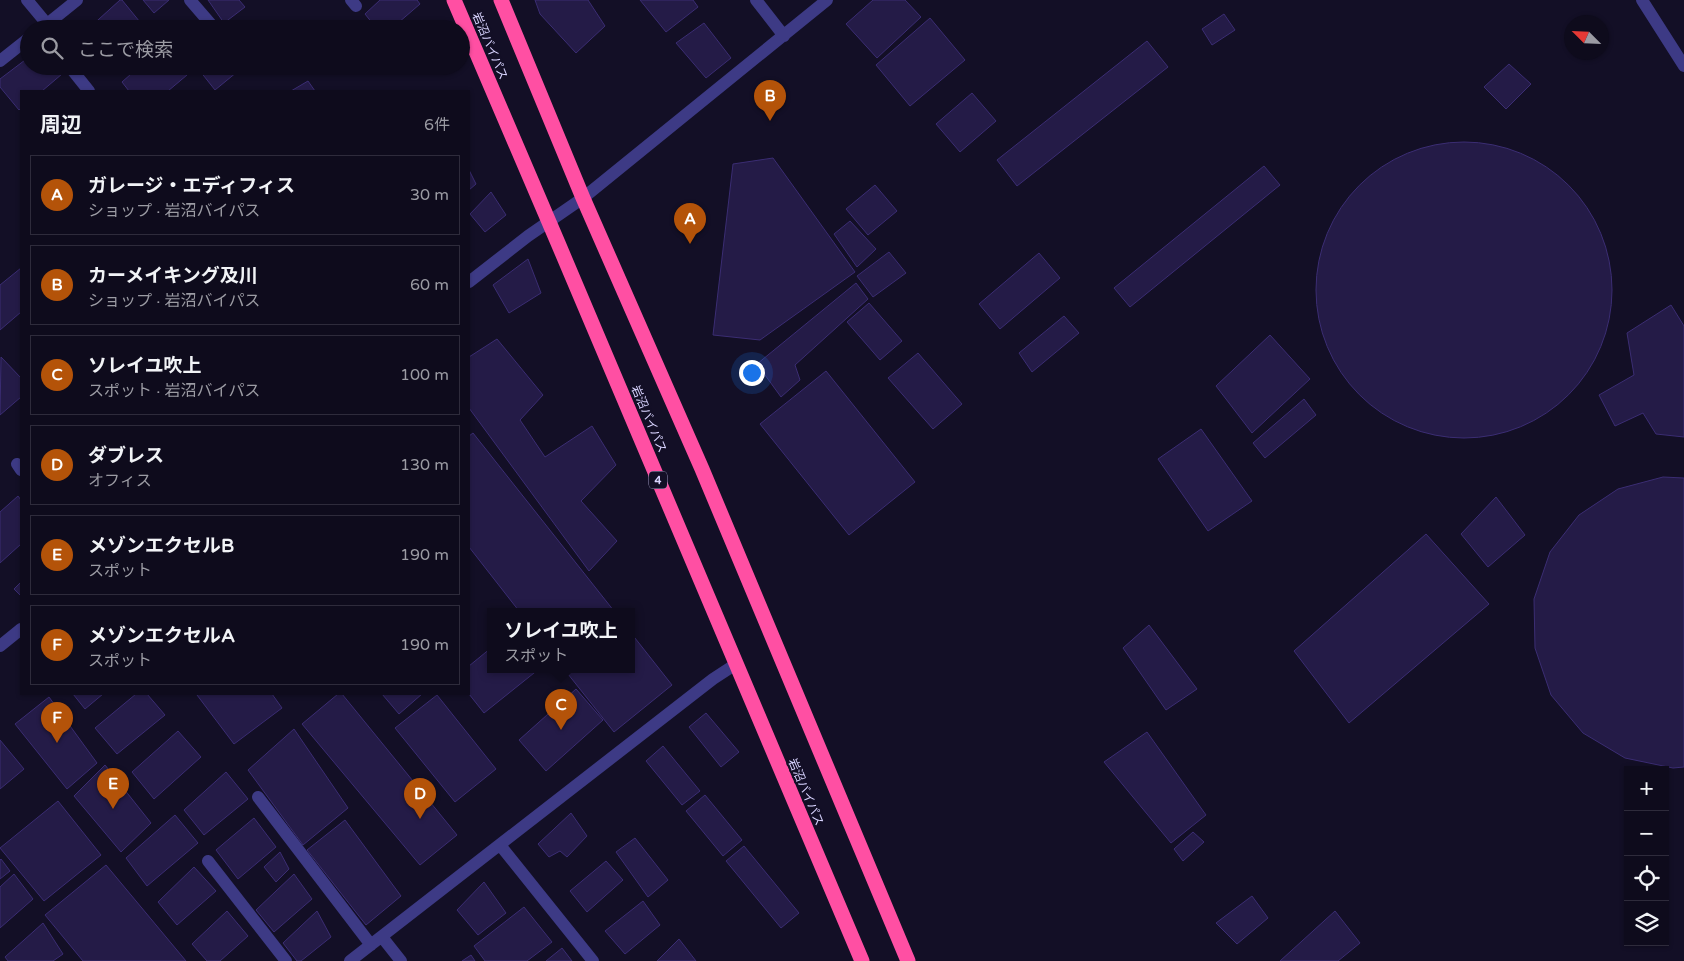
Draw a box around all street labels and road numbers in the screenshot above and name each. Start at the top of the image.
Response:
street label: 岩沼バイパス [470,10,510,82]
street label: 岩沼バイパス [629,383,669,455]
road number: 4 [649,472,667,488]
street label: 岩沼バイパス [786,756,826,828]

